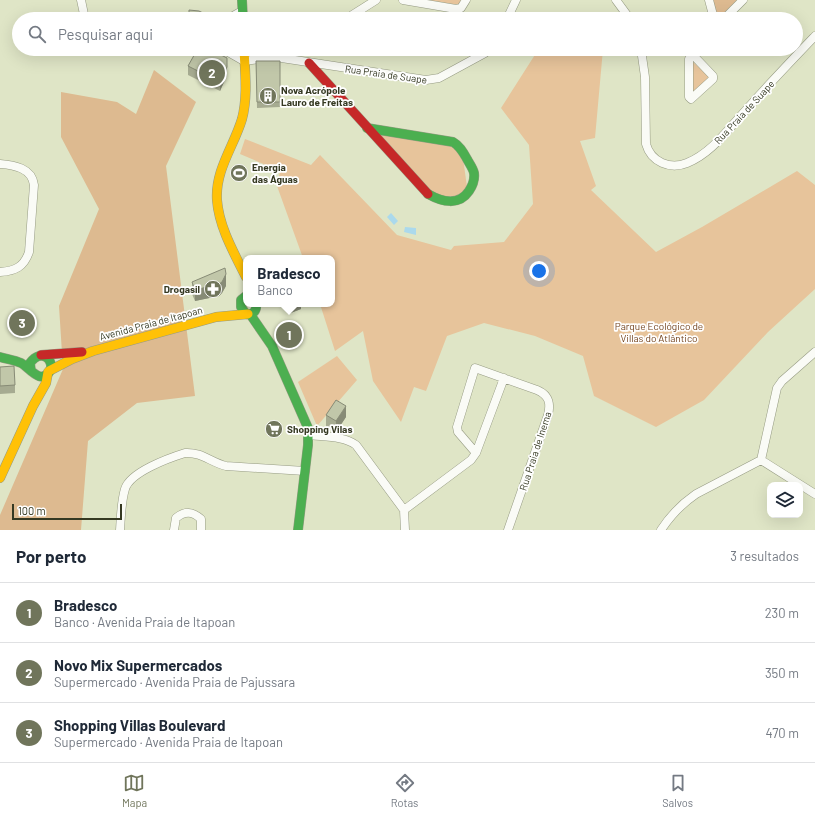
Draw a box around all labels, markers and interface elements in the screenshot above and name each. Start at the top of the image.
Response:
search box [12,12,803,56]
icon: search [26,23,48,45]
text: Pesquisar aqui [58,25,153,43]
pin: 2 [199,58,225,88]
street label: Rua Praia de Suape [344,62,428,86]
street label: Rua Praia de Suape [711,78,777,146]
place label: Nova Acrópole Lauro de Freitas [281,84,353,108]
building icon: Nova Acrópole Lauro de Freitas [258,86,278,106]
place label: Energia das Águas [252,161,298,185]
sports icon: Energia das Águas [229,163,249,183]
popup [243,255,335,307]
your location [529,261,549,281]
text: Bradesco [257,264,321,282]
pharmacy icon: Drogasil [203,279,223,299]
text: Banco [257,282,293,298]
place label: Drogasil [164,283,200,295]
street label: Avenida Praia de Itapoan [98,303,204,343]
pin: 3 [9,308,35,338]
pin: 1 [276,320,302,350]
park label: Parque Ecológico de Villas do Atlântico [615,320,703,344]
street label: Rua Praia de Inema [517,410,553,492]
supermarket icon: Shopping Vilas [264,419,284,439]
place label: Shopping Vilas [287,423,352,435]
map controls [767,482,803,518]
button: layers [767,482,803,518]
scale bar [12,502,122,521]
text: 100 m [18,504,46,517]
text: Por perto [16,546,86,566]
text: 3 resultados [730,548,799,564]
text: Bradesco [54,596,117,614]
text: 1 [27,605,31,621]
text: 230 m [765,605,799,621]
text: Banco · Avenida Praia de Itapoan [54,614,235,630]
text: Novo Mix Supermercados [54,656,222,674]
text: 2 [25,665,33,681]
text: 350 m [765,665,799,681]
text: Supermercado · Avenida Praia de Pajussara [54,674,295,690]
text: Shopping Villas Boulevard [54,716,225,734]
text: 3 [25,725,33,741]
text: 470 m [765,725,799,741]
text: Supermercado · Avenida Praia de Itapoan [54,734,283,750]
tab: Mapa [122,772,147,809]
tab: Rotas [391,772,418,809]
tab: Salvos [662,772,693,809]

